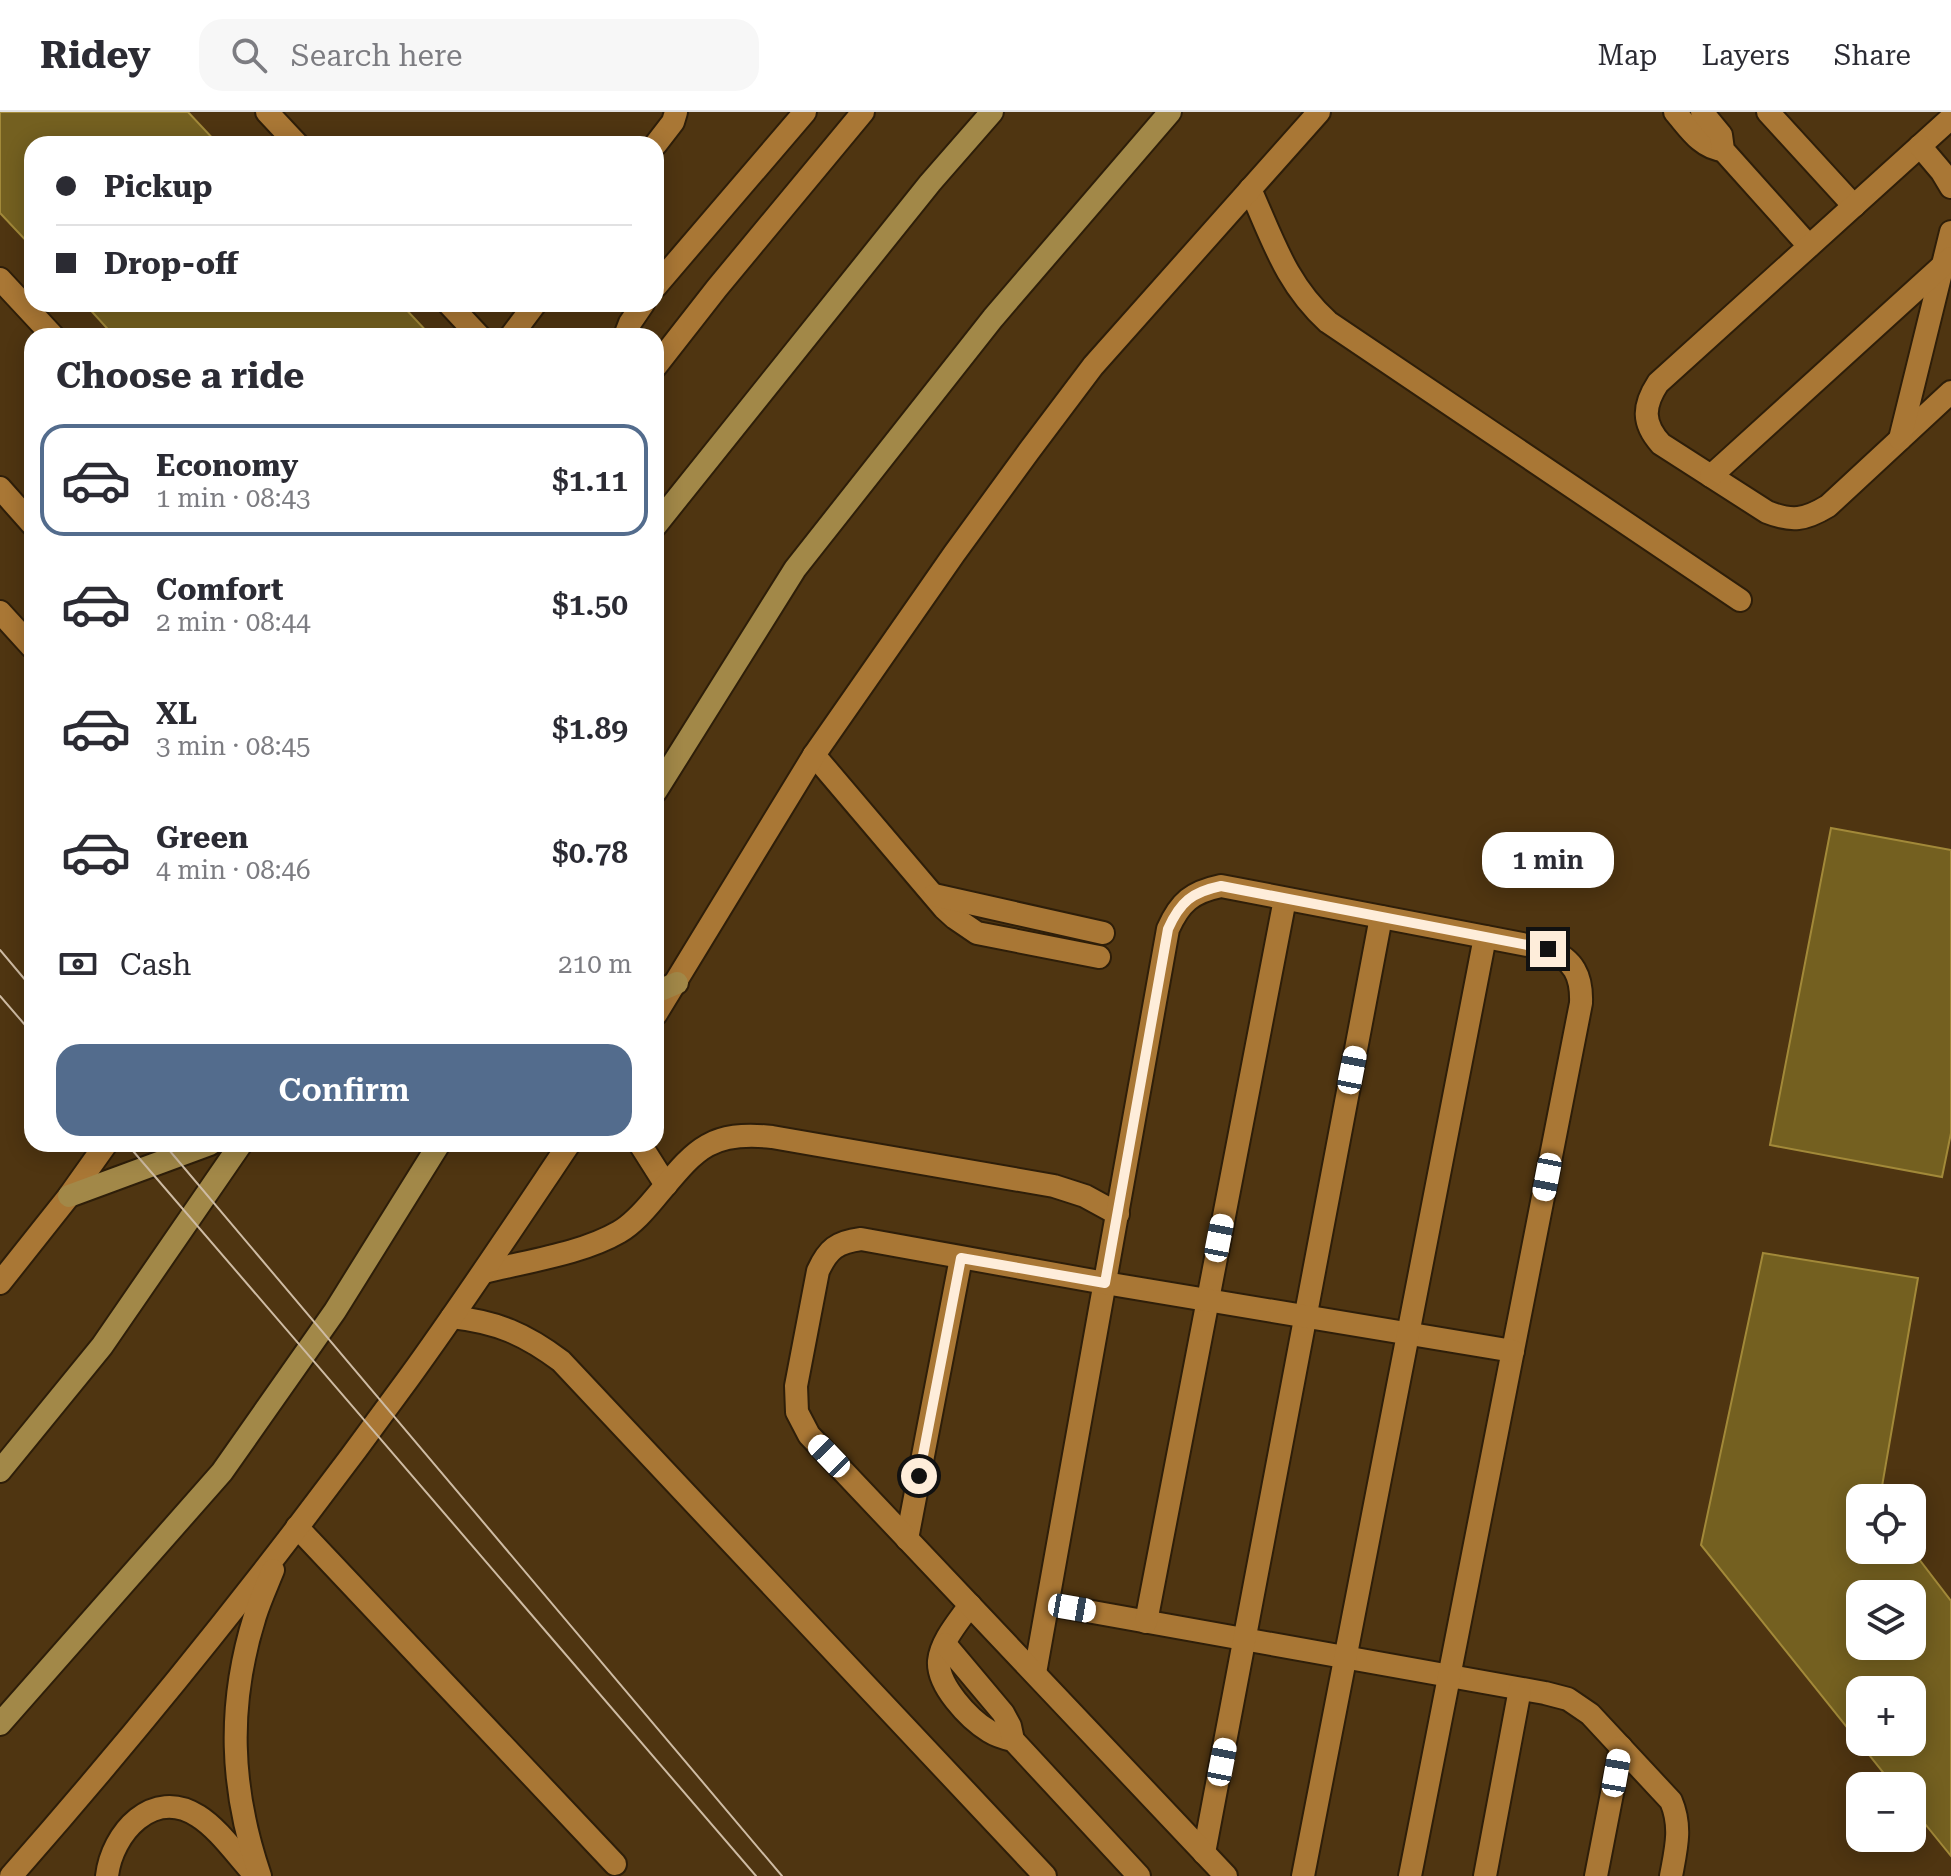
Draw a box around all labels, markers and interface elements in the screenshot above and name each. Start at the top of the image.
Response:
search box [199,19,759,91]
text: Ridey [40,33,151,77]
icon: search [227,33,271,77]
text: Search here [291,38,463,73]
text: Map [1598,39,1657,72]
text: Layers [1701,39,1790,72]
text: Share [1834,39,1911,72]
text: Pickup [104,169,212,204]
text: Drop-off [104,246,238,281]
text: Choose a ride [56,355,304,397]
icon: car [60,444,132,516]
text: Economy [156,448,298,483]
text: $1.11 [552,463,628,498]
text: 1 min · 08:43 [156,483,311,513]
icon: car [60,568,132,640]
text: Comfort [156,572,283,607]
text: $1.50 [552,587,628,622]
text: 2 min · 08:44 [156,607,311,637]
icon: car [60,692,132,764]
text: XL [156,696,197,731]
text: $1.89 [552,711,628,746]
text: 3 min · 08:45 [156,731,311,761]
icon: car [60,816,132,888]
text: Green [156,820,248,855]
callout: 1 min [1482,833,1614,889]
text: $0.78 [552,835,628,870]
text: 1 min [1512,845,1584,875]
text: 4 min · 08:46 [156,855,311,885]
route end [1530,931,1566,967]
icon: cash [56,942,100,986]
text: Cash [120,947,191,982]
text: 210 m [558,949,632,979]
button: Confirm [56,1044,632,1136]
car [1336,1044,1368,1096]
car [1531,1151,1563,1203]
car [1203,1212,1235,1264]
car [804,1430,854,1482]
route start [901,1458,937,1494]
map controls [1846,1484,1926,1852]
button: locate [1846,1484,1926,1564]
button: layers [1846,1580,1926,1660]
car [1046,1592,1098,1624]
button: + [1846,1676,1926,1756]
car [1206,1736,1238,1788]
car [1600,1747,1632,1799]
button: − [1846,1772,1926,1852]

